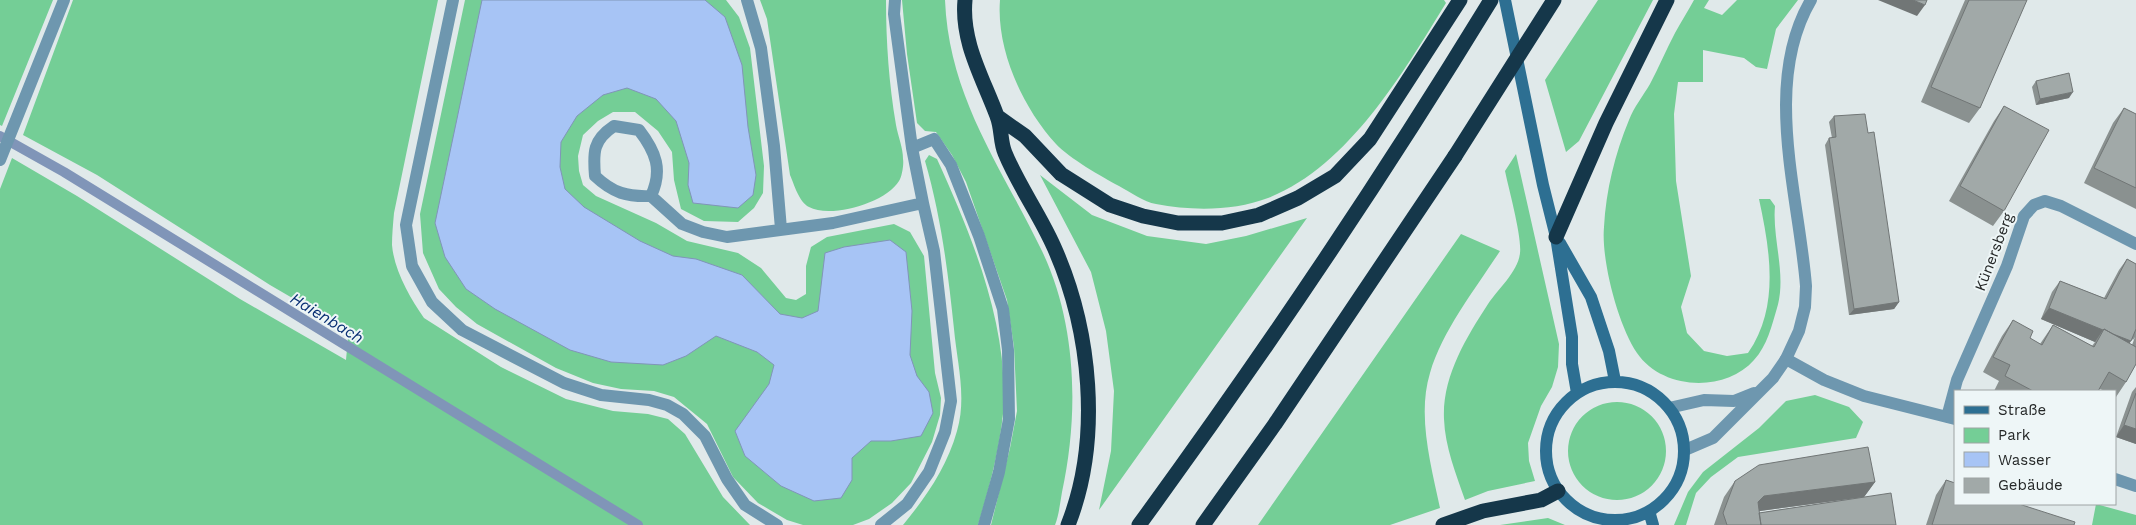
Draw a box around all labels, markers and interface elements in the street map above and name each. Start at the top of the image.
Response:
street label: Künersberg [1971,210,2017,294]
water label: Haienbach [287,289,367,347]
legend [1954,390,2116,505]
text: Straße [1998,401,2046,419]
text: Park [1998,426,2031,444]
text: Wasser [1998,451,2051,469]
text: Gebäude [1998,476,2063,494]

